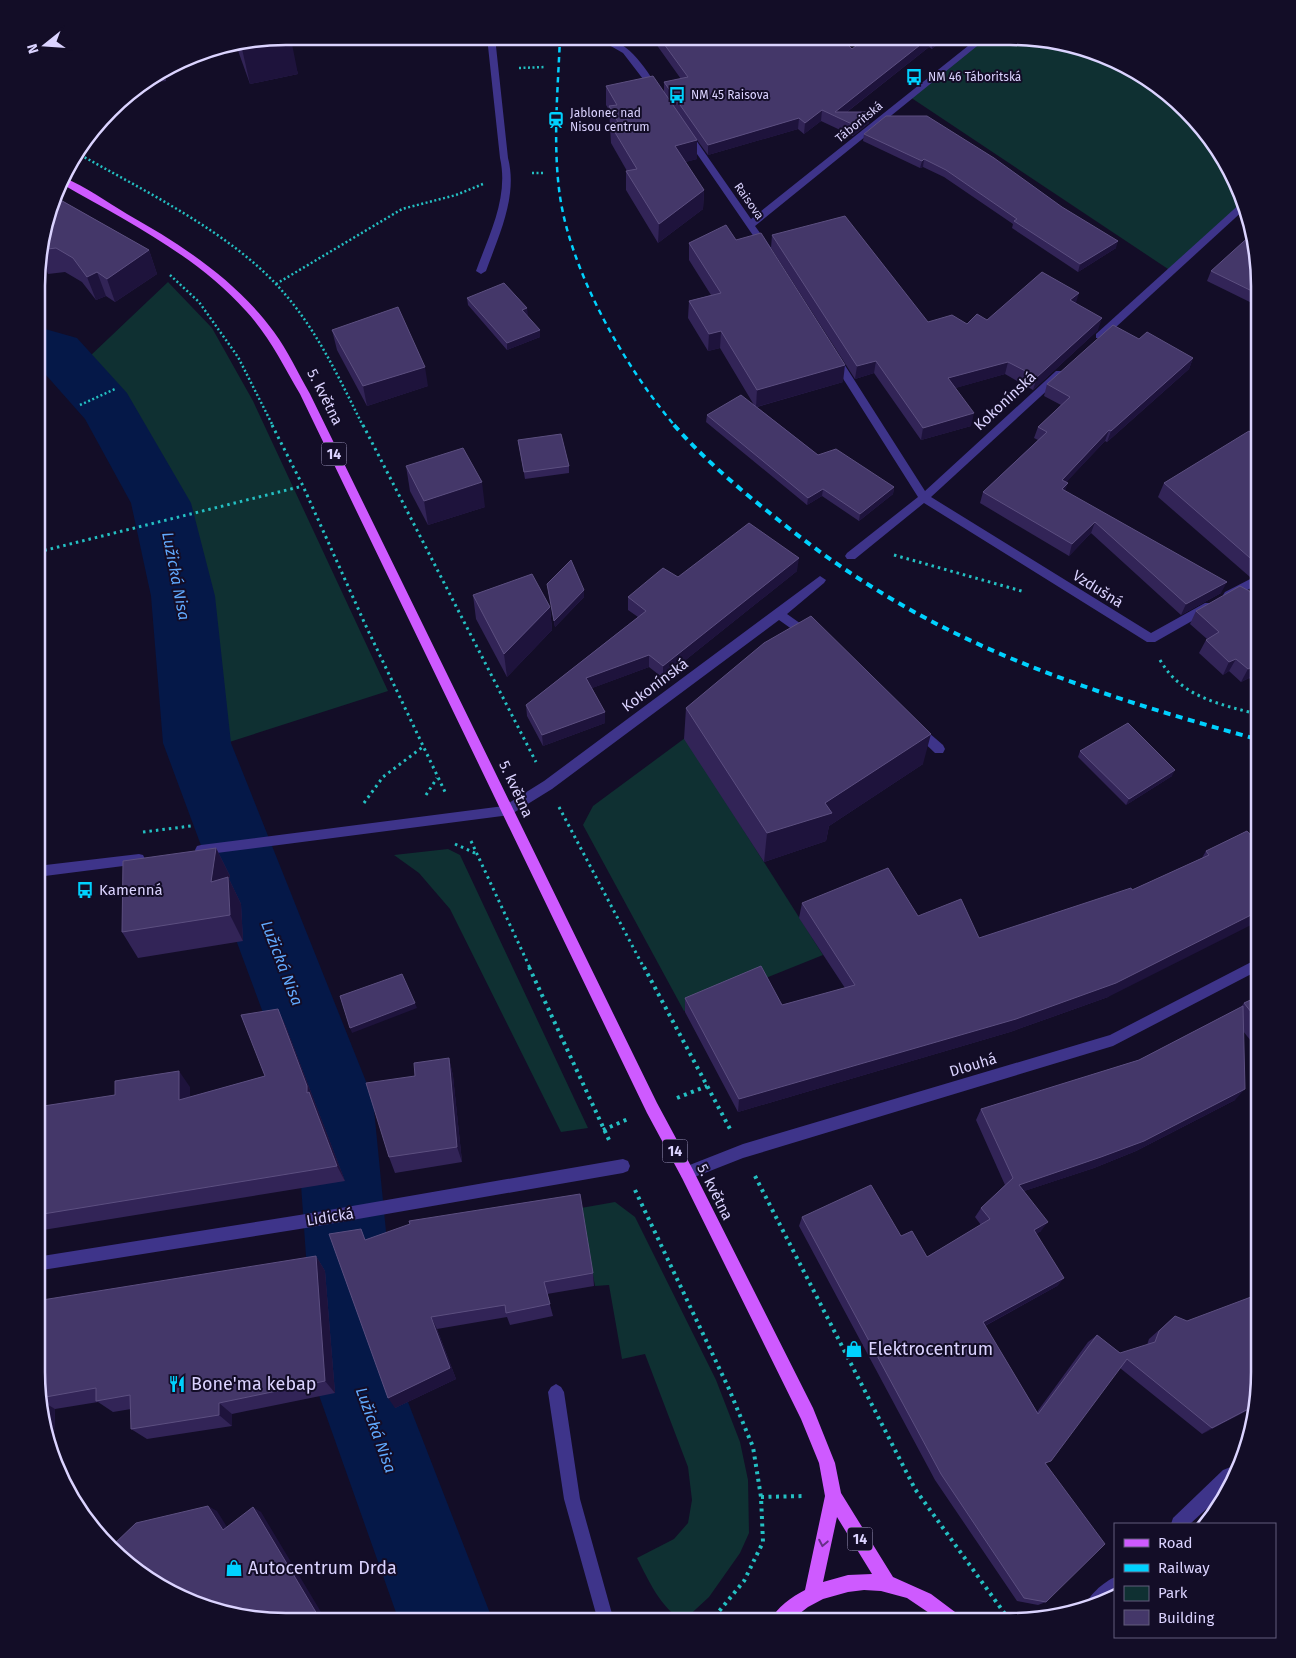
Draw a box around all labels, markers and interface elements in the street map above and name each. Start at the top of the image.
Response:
north arrow [20,20,70,70]
text: N [24,42,43,56]
bus stop icon: NM 46 Táboritská [904,67,924,87]
place label: NM 46 Táboritská [928,70,1021,84]
bus stop icon: NM 45 Raisova [667,85,687,105]
place label: NM 45 Raisova [691,88,769,102]
street label: Táboritská [833,99,885,145]
place label: Jablonec nad Nisou centrum [570,106,650,134]
station icon: Jablonec nad Nisou centrum [546,110,566,130]
street label: Raisova [731,180,767,222]
street label: 5. května [303,366,347,428]
street label: Kokonínská [970,368,1040,434]
road number: 14 [322,442,346,466]
water label: Lužická Nisa [158,530,194,622]
street label: Vzdušná [1069,566,1127,612]
street label: Kokonínská [618,654,692,716]
street label: 5. května [495,758,537,820]
bus stop icon: Kamenná [75,880,95,900]
place label: Kamenná [99,881,163,899]
water label: Lužická Nisa [257,918,307,1008]
street label: Dlouhá [947,1049,999,1081]
road number: 14 [662,1140,688,1162]
street label: 5. května [693,1161,737,1223]
street label: Lidická [305,1204,355,1230]
place label: Elektrocentrum [868,1338,993,1360]
shop icon: Elektrocentrum [844,1339,864,1359]
place label: Bone'ma kebap [191,1373,316,1395]
restaurant icon: Bone'ma kebap [167,1374,187,1394]
water label: Lužická Nisa [352,1385,400,1475]
legend [1114,1523,1276,1638]
road number: 14 [848,1528,872,1550]
text: Road [1158,1534,1193,1552]
one-way arrow [819,1539,829,1548]
place label: Autocentrum Drda [248,1557,397,1579]
shop icon: Autocentrum Drda [224,1558,244,1578]
text: Railway [1158,1559,1210,1577]
text: Park [1158,1584,1188,1602]
text: Building [1158,1609,1214,1627]

